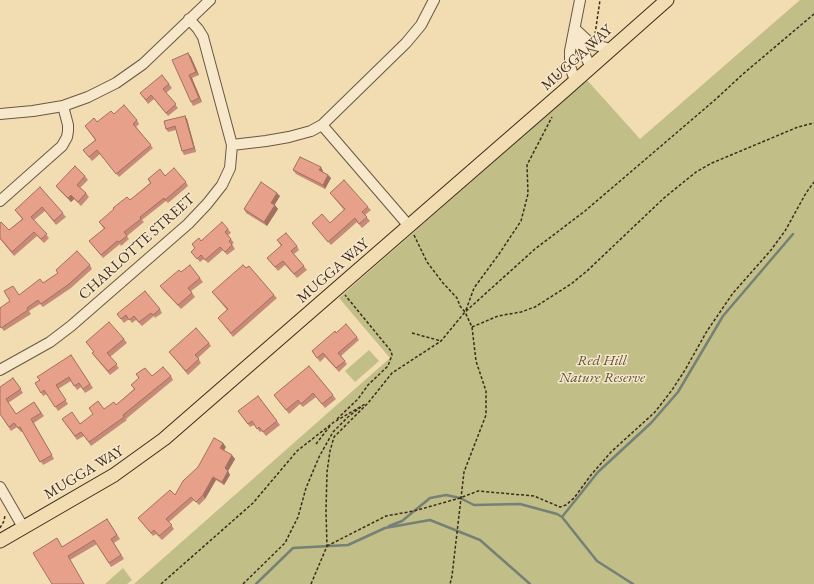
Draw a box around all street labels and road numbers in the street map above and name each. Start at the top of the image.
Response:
street label: MUGGA WAY [538,21,616,95]
street label: CHARLOTTE STREET [75,190,199,304]
street label: MUGGA WAY [293,235,373,307]
street label: MUGGA WAY [41,442,127,504]

